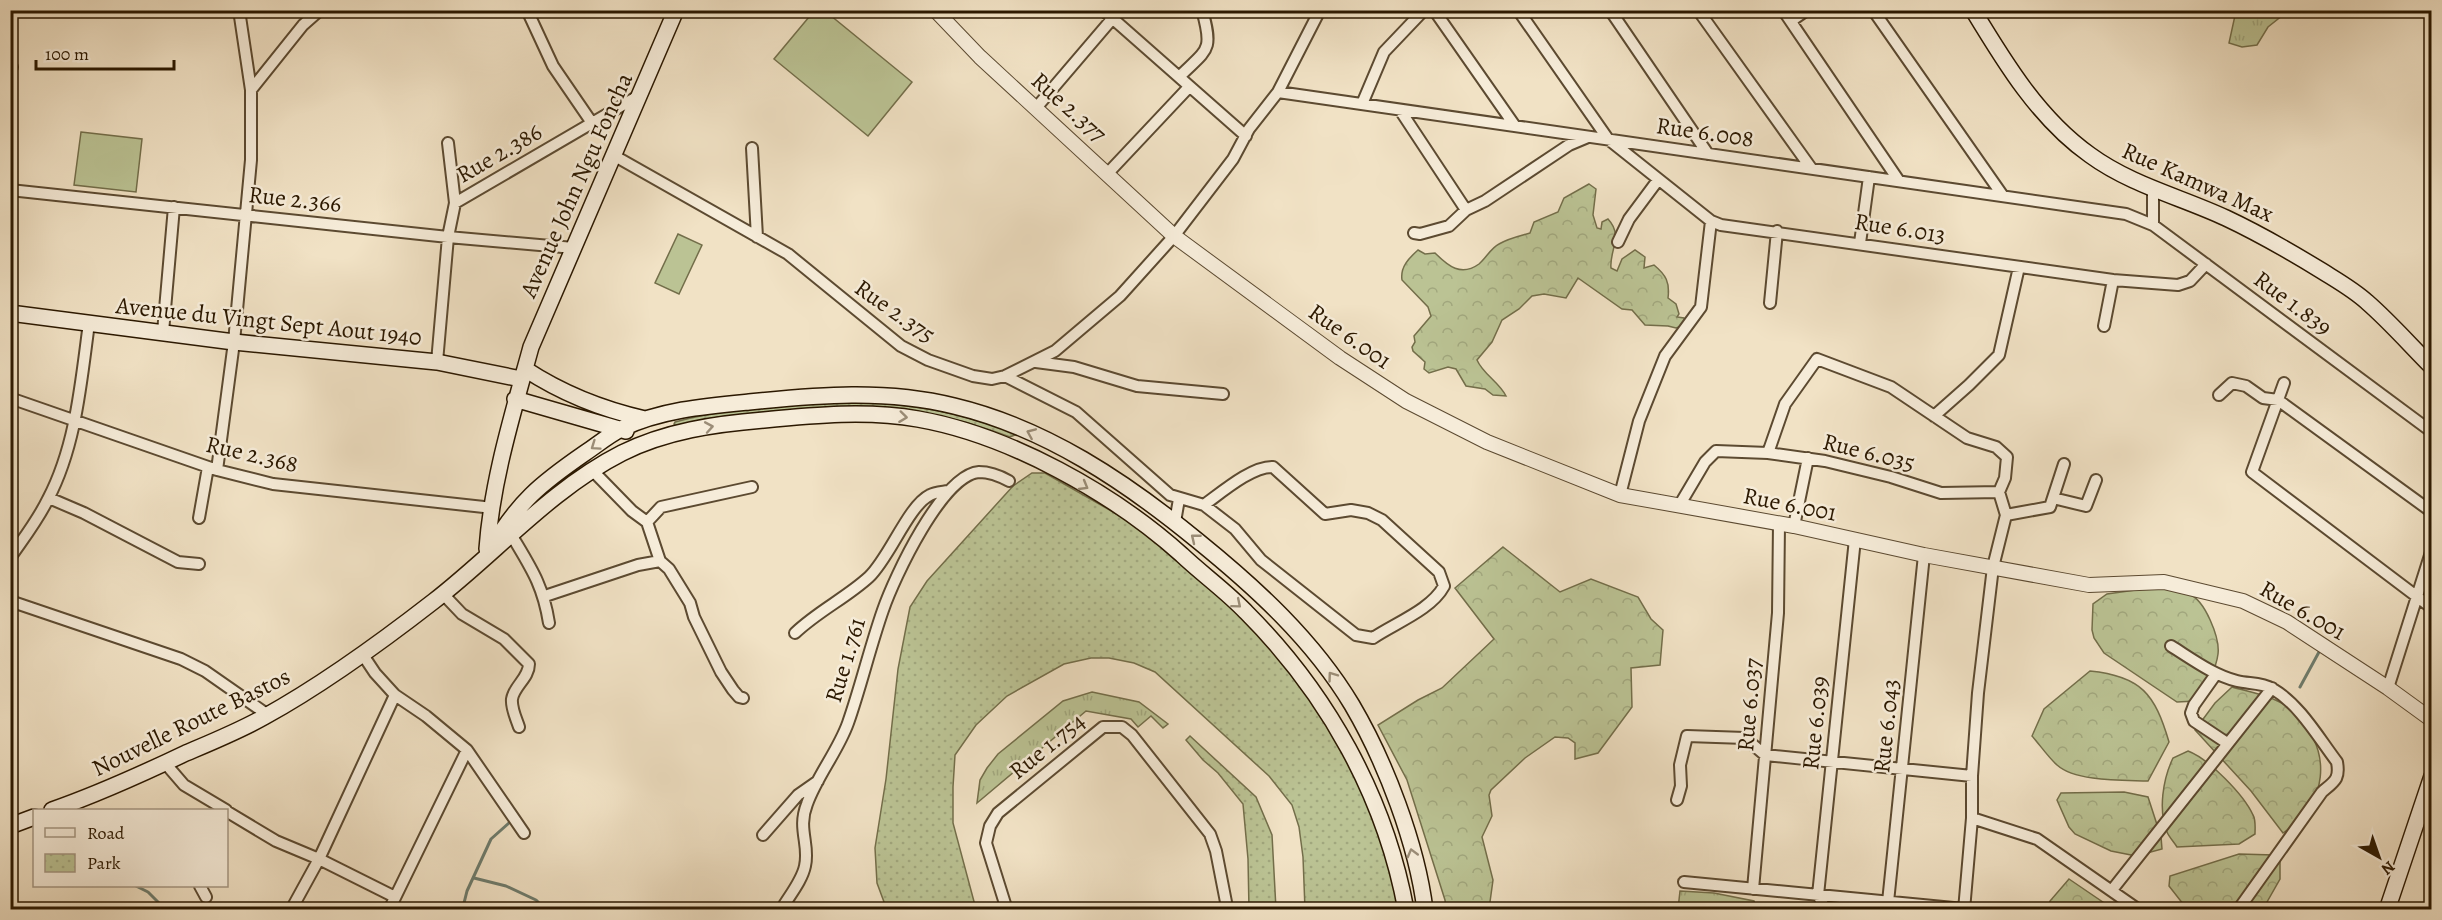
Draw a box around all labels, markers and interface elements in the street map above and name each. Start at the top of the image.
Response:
scale bar [36,33,174,71]
text: 100 m [45,42,89,66]
street label: Rue 2.377 [1024,65,1114,150]
street label: Avenue John Ngu Foncha [512,67,640,303]
street label: Rue 6.008 [1654,109,1756,155]
street label: Rue 2.386 [450,116,548,190]
street label: Rue Kamwa Max [2117,134,2280,230]
street label: Rue 2.366 [247,178,343,220]
street label: Rue 6.013 [1852,205,1948,251]
street label: Rue 1.839 [2247,263,2339,343]
street label: Rue 2.375 [848,272,942,350]
street label: Avenue du Vingt Sept Aout 1940 [113,289,424,353]
street label: Rue 6.001 [1302,296,1398,376]
one-way arrow [898,410,907,423]
one-way arrow [703,421,713,434]
street label: Rue 6.035 [1820,425,1918,479]
street label: Rue 2.368 [203,428,301,480]
one-way arrow [1027,428,1038,440]
one-way arrow [591,439,602,450]
one-way arrow [1077,478,1088,490]
street label: Rue 6.001 [1740,479,1840,529]
one-way arrow [1191,535,1202,546]
street label: Rue 6.001 [2254,572,2352,648]
one-way arrow [1231,597,1242,608]
street label: Rue 1.761 [817,614,873,706]
street label: Rue 6.037 [1729,656,1769,753]
street label: Nouvelle Route Bastos [86,660,296,784]
one-way arrow [1328,672,1339,683]
street label: Rue 6.039 [1794,674,1836,772]
street label: Rue 6.043 [1865,677,1907,775]
street label: Rue 1.754 [1002,705,1092,787]
legend [33,809,228,887]
text: Road [87,821,125,845]
north arrow [2349,827,2409,887]
one-way arrow [1407,848,1419,858]
text: Park [87,851,121,875]
text: N [2376,856,2400,880]

